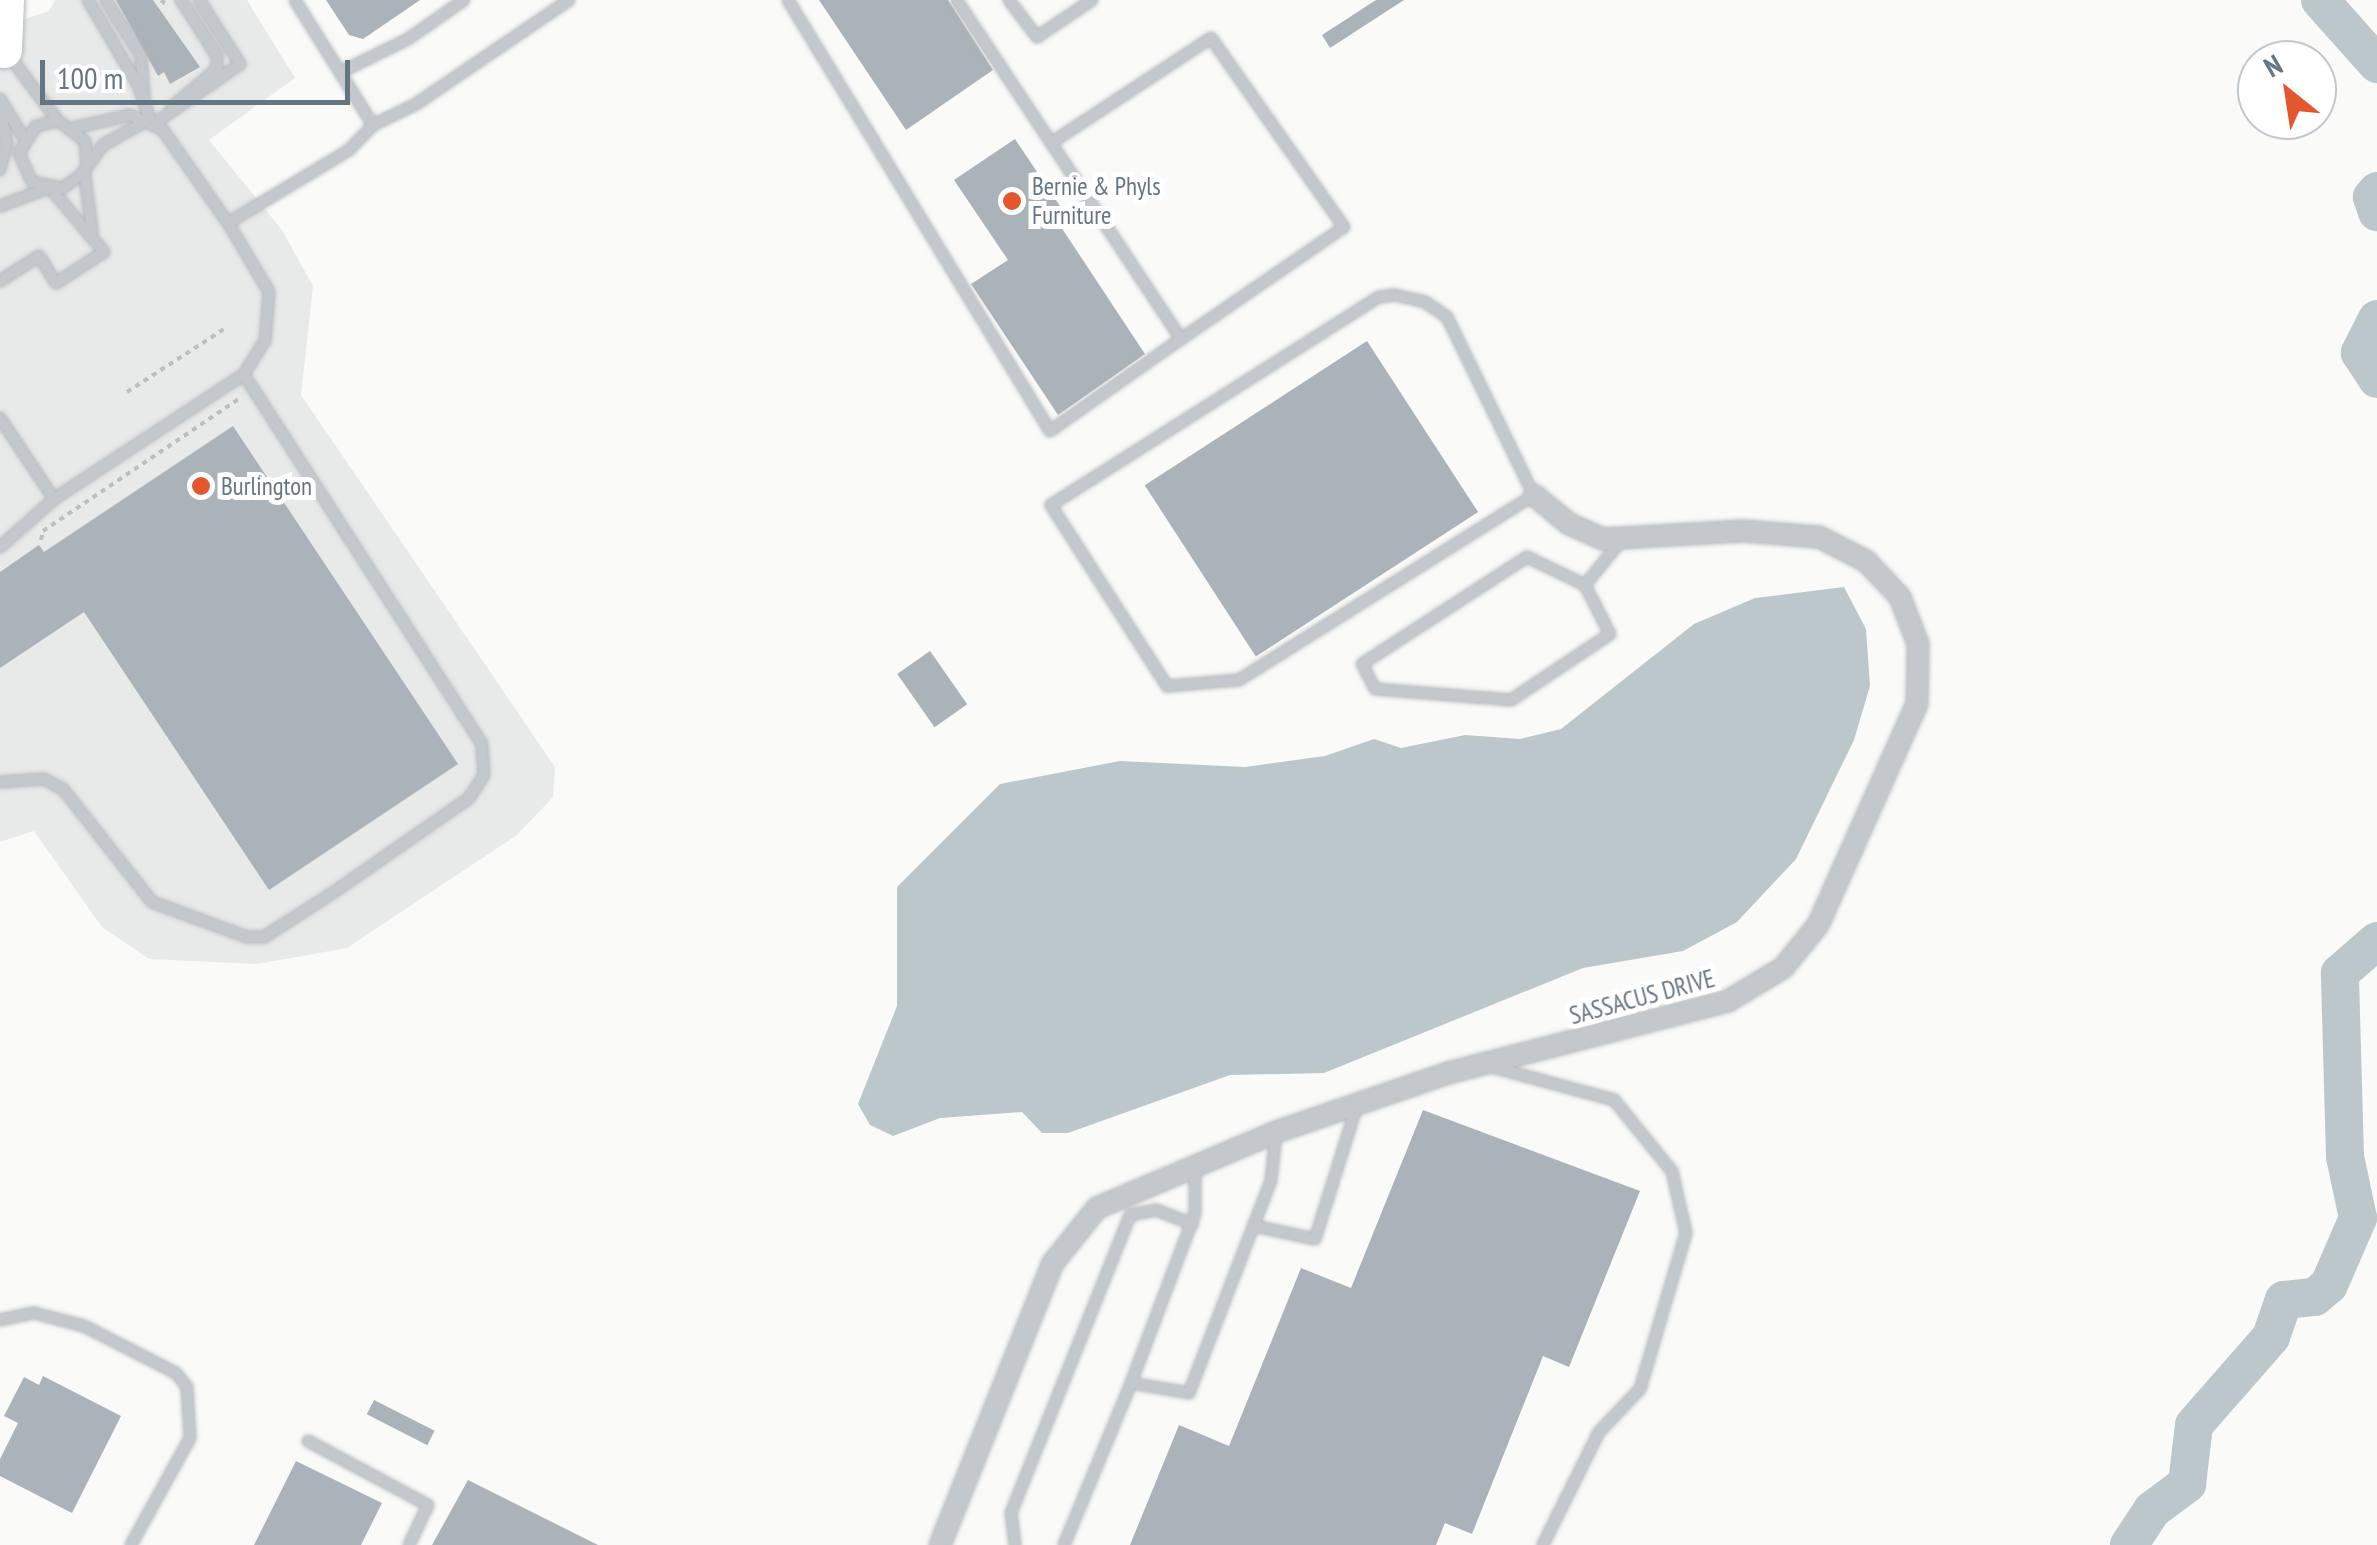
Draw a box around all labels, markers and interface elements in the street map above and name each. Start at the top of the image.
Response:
scale bar [45,40,355,102]
north arrow [2237,40,2337,140]
text: N [2257,46,2289,85]
text: 100 m [57,58,123,97]
place label: Bernie & Phyls Furniture [1032,172,1161,231]
marker: Bernie & Phyls Furniture [1001,190,1023,212]
place label: Burlington [221,471,312,501]
marker: Burlington [190,475,212,497]
street label: SASSACUS DRIVE [1566,963,1718,1031]

